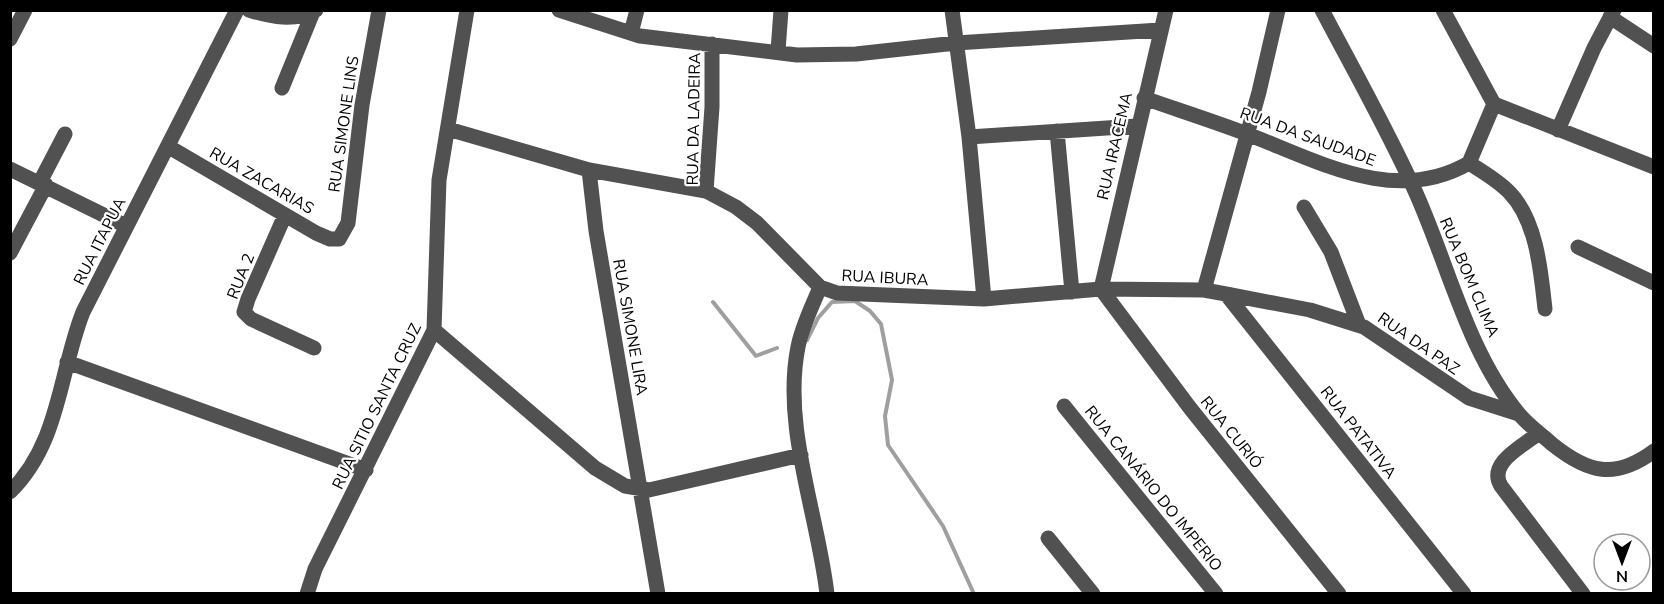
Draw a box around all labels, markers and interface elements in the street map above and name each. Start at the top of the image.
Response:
street label: RUA DA LADEIRA [682,52,706,186]
street label: RUA SIMONE LINS [324,54,364,194]
street label: RUA IRACEMA [1092,90,1138,202]
street label: RUA DA SAUDADE [1237,102,1379,172]
street label: RUA ZACARIAS [205,142,318,220]
street label: RUA ITAPUA [68,194,132,289]
street label: RUA BOM CLIMA [1434,214,1504,341]
street label: RUA 2 [222,250,260,303]
street label: RUA SIMONE LIRA [607,257,653,397]
street label: RUA IBURA [841,265,929,291]
street label: RUA DA PAZ [1373,307,1464,381]
street label: RUA SITIO SANTA CRUZ [327,319,427,493]
street label: RUA PATATIVA [1315,382,1402,484]
street label: RUA CURIÓ [1195,392,1267,474]
street label: RUA CANÁRIO DO IMPERIO [1079,401,1227,576]
north arrow [1592,532,1652,592]
text: N [1616,565,1628,587]

